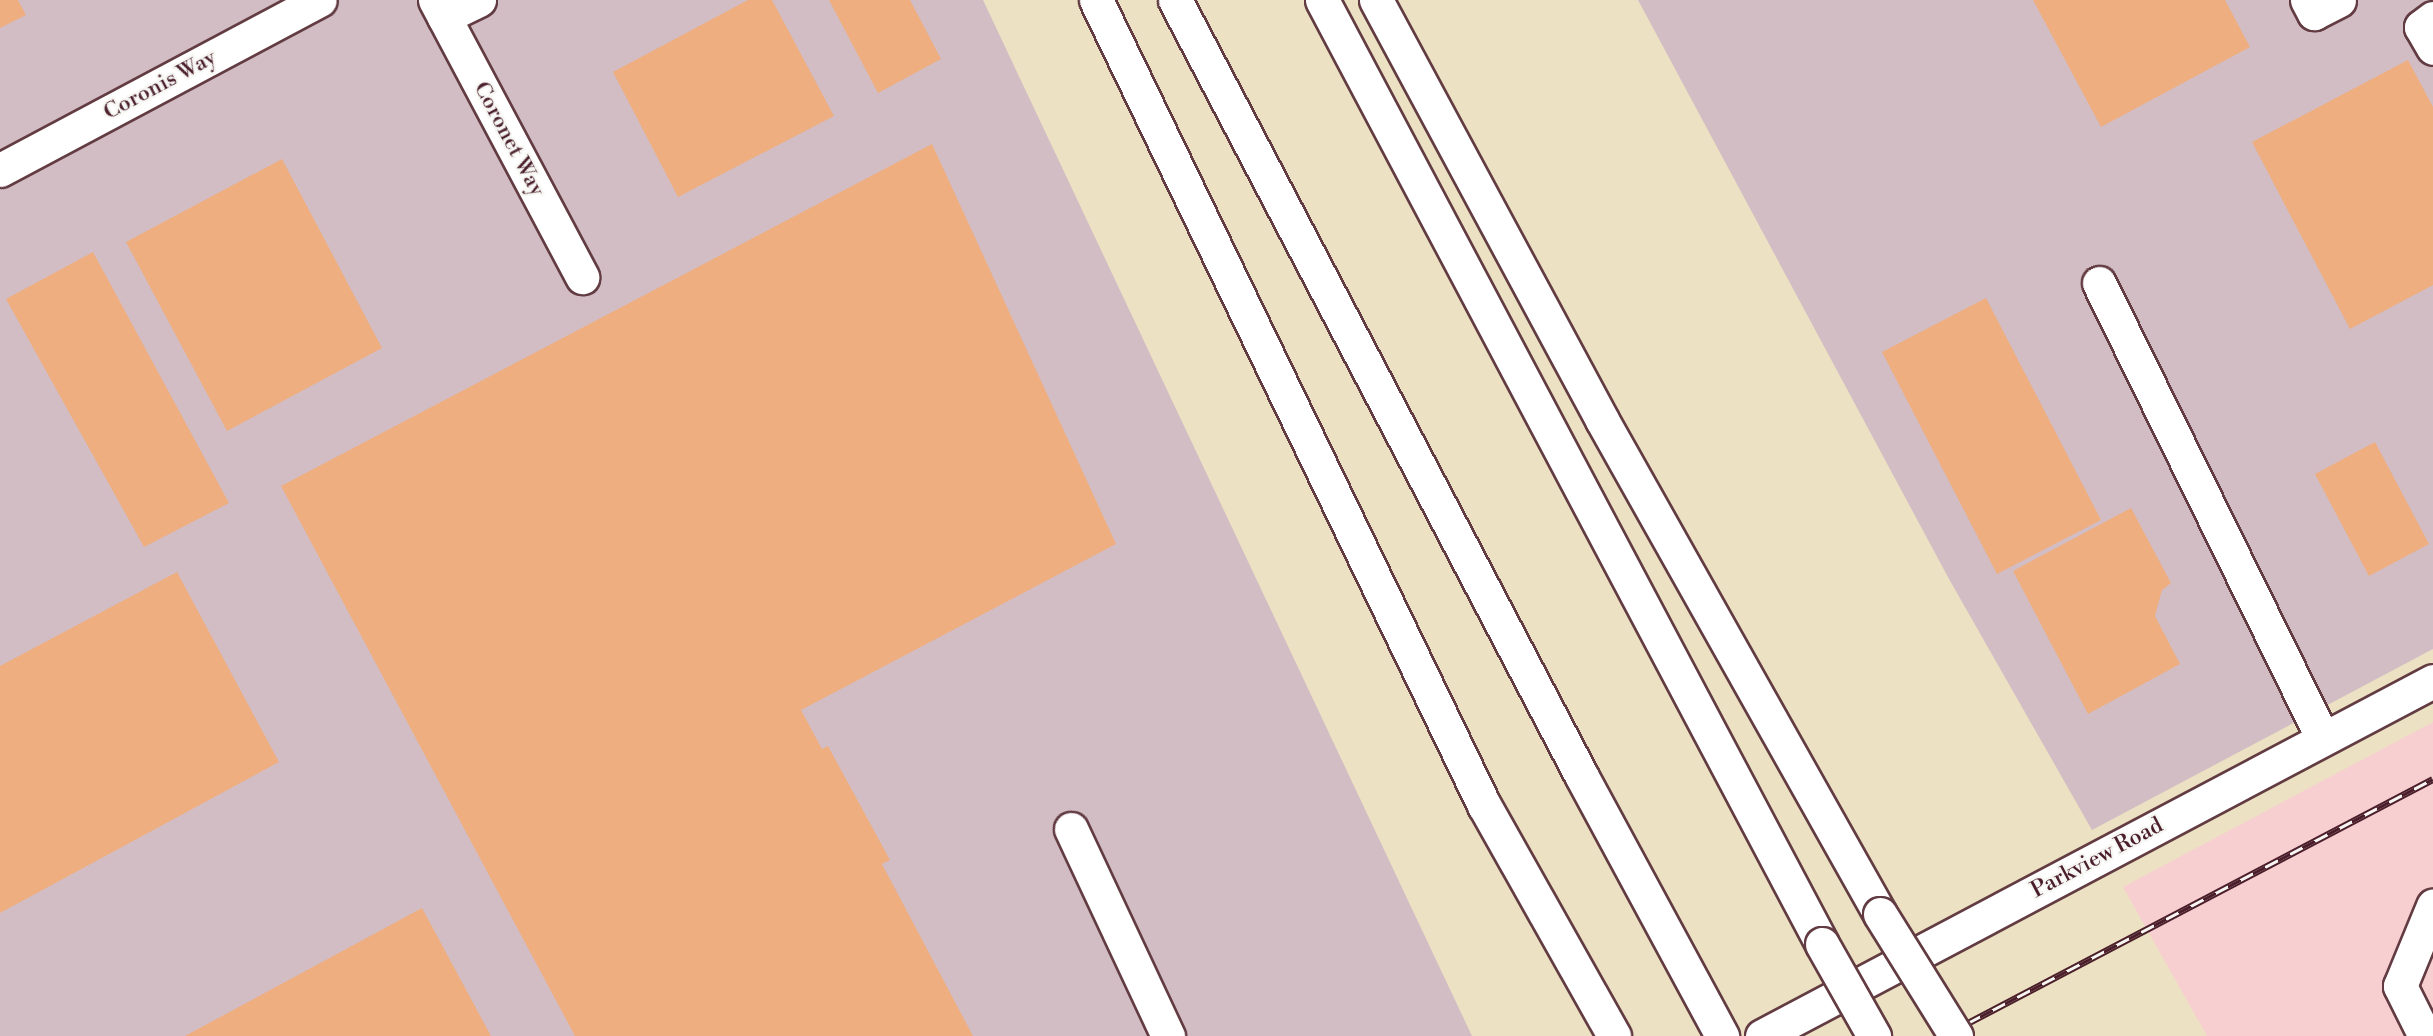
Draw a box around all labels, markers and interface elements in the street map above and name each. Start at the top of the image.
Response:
street label: Coronis Way [99,44,221,126]
street label: Coronet Way [468,77,550,201]
street label: Parkview Road [2026,812,2168,904]

